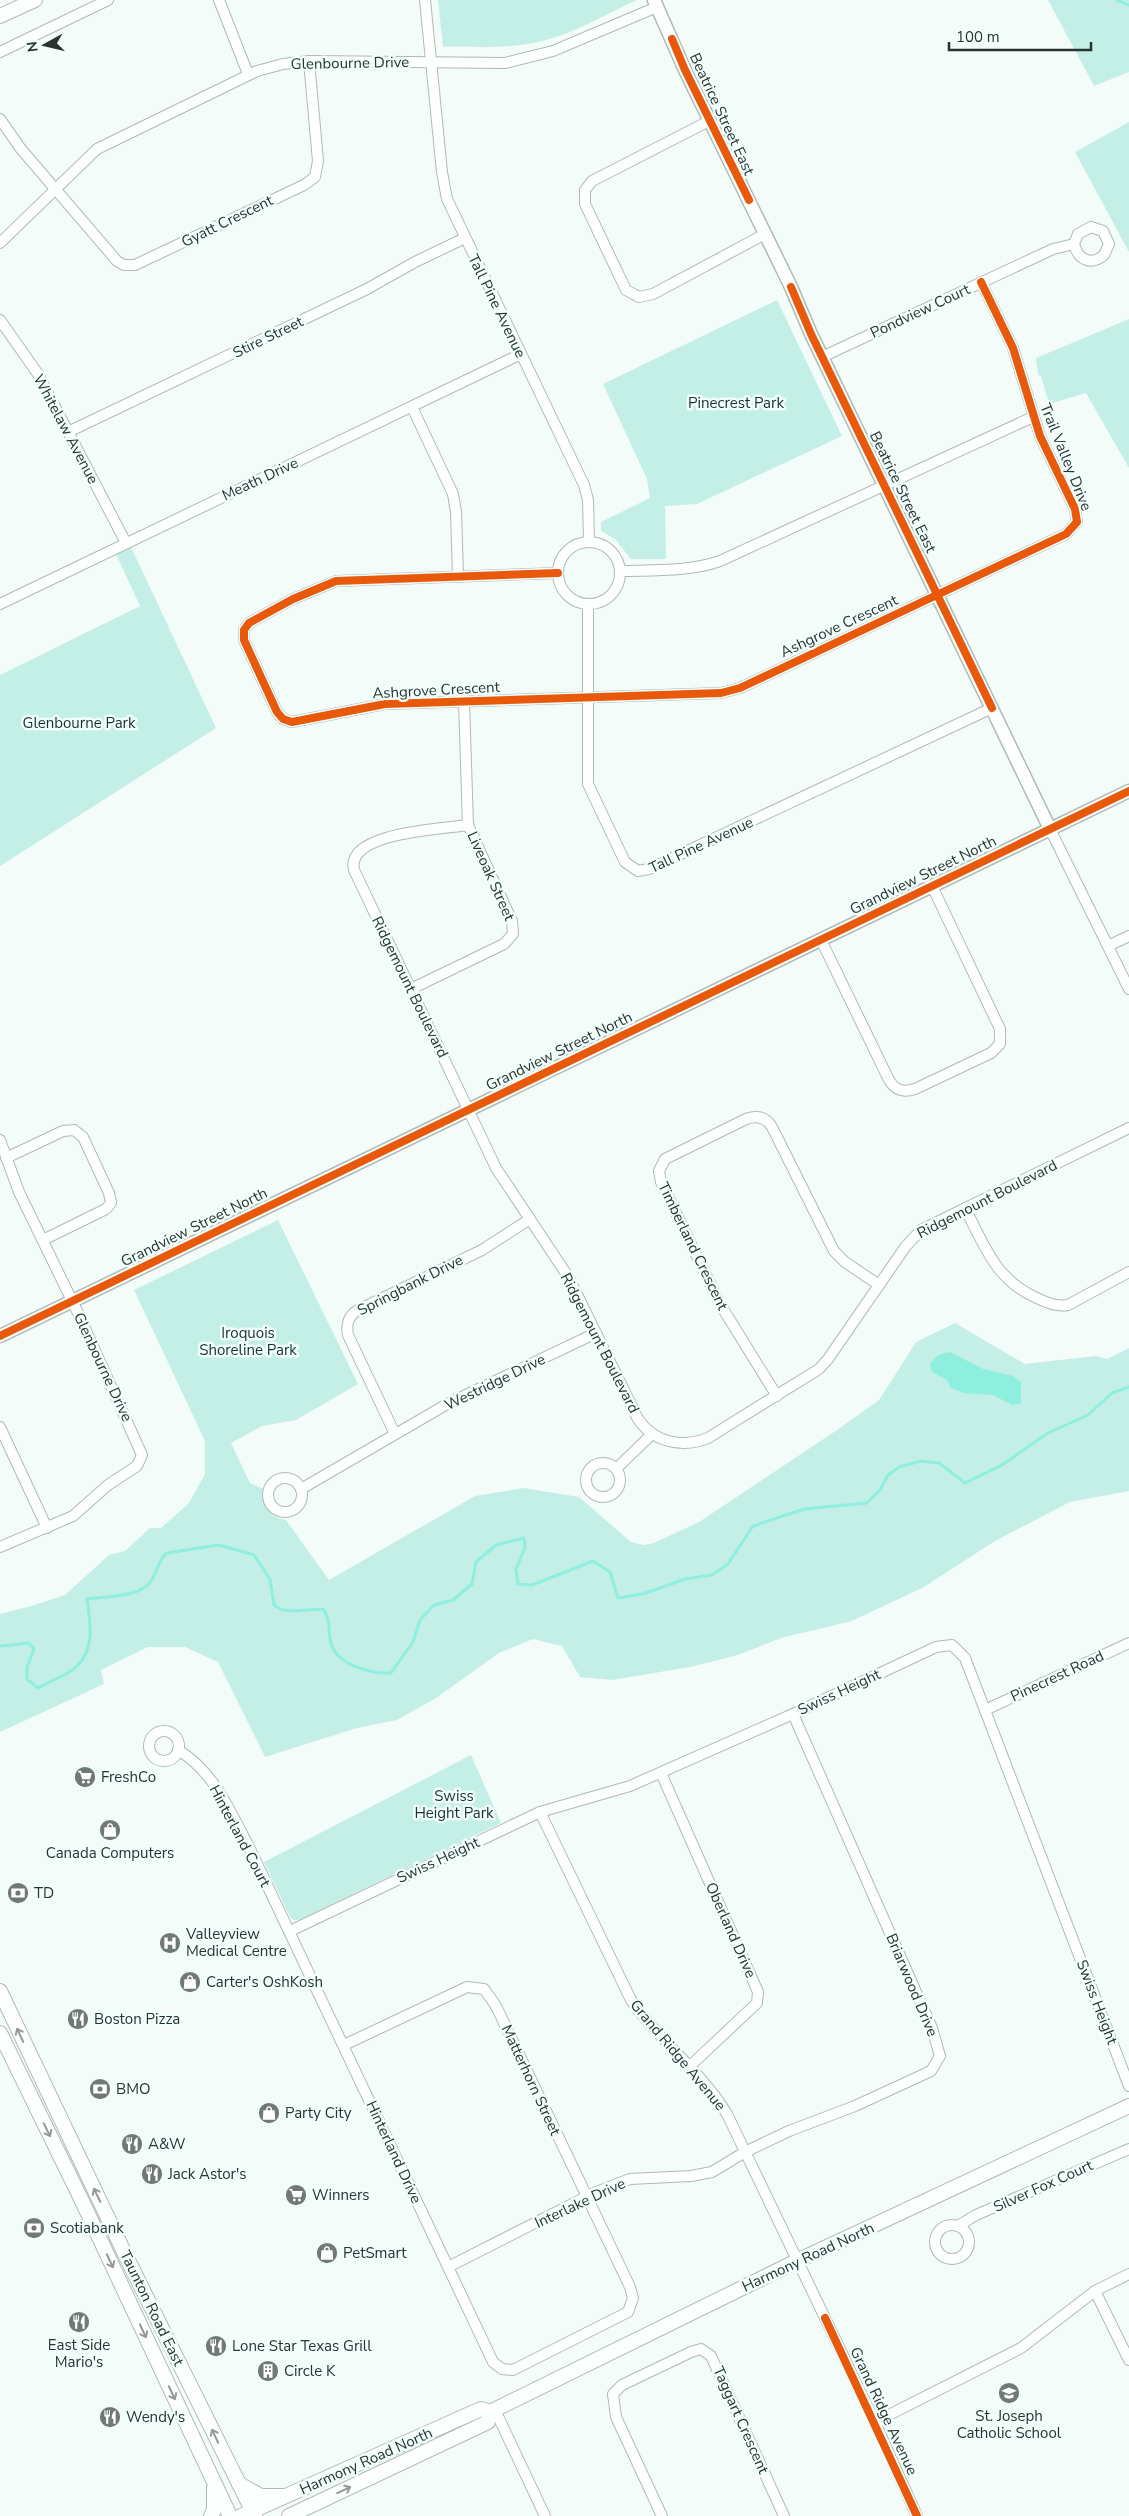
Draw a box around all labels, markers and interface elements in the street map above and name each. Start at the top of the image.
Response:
north arrow [20,20,70,70]
scale bar [949,20,1092,52]
text: 100 m [956,27,1000,47]
text: N [22,40,43,53]
street label: Beatrice Street East [685,50,759,179]
street label: Glenbourne Drive [291,52,409,74]
street label: Gyatt Crescent [178,190,277,252]
street label: Tall Pine Avenue [463,251,531,361]
street label: Pondview Court [867,279,974,343]
street label: Stire Street [229,311,307,363]
street label: Whitelaw Avenue [29,371,103,487]
park label: Pinecrest Park [688,393,784,413]
street label: Trail Valley Drive [1035,400,1097,514]
street label: Beatrice Street East [865,428,941,557]
street label: Meath Drive [219,453,301,505]
street label: Ashgrove Crescent [777,590,902,662]
street label: Ashgrove Crescent [372,677,501,703]
park label: Glenbourne Park [23,713,136,733]
street label: Tall Pine Avenue [646,812,756,878]
street label: Liveoak Street [462,828,520,925]
street label: Grandview Street North [846,831,1000,919]
street label: Ridgemount Boulevard [367,913,453,1061]
street label: Grandview Street North [482,1007,636,1095]
street label: Ridgemount Boulevard [913,1155,1061,1243]
street label: Timberland Crescent [653,1179,733,1314]
street label: Grandview Street North [117,1183,271,1271]
street label: Springbank Drive [354,1250,466,1320]
street label: Ridgemount Boulevard [556,1269,644,1417]
street label: Glenbourne Drive [69,1309,137,1425]
park label: Iroquois Shoreline Park [199,1323,297,1360]
street label: Westridge Drive [441,1349,549,1415]
street label: Pinecrest Road [1007,1646,1107,1706]
street label: Swiss Height [794,1664,884,1720]
supermarket icon: FreshCo [73,1765,97,1789]
place label: FreshCo [101,1767,156,1787]
street label: Hinterland Court [205,1782,276,1891]
park label: Swiss Height Park [414,1786,494,1823]
shop icon: Canada Computers [98,1818,122,1842]
street label: Swiss Height [393,1832,483,1888]
place label: Canada Computers [46,1843,174,1863]
street label: Oberland Drive [701,1879,761,1981]
bank icon: TD [6,1881,30,1905]
place label: TD [34,1883,54,1903]
place label: Valleyview Medical Centre [185,1924,287,1961]
street label: Briarwood Drive [881,1930,943,2040]
hospital icon: Valleyview Medical Centre [158,1931,182,1955]
street label: Swiss Height [1072,1957,1123,2048]
shop icon: Carter's OshKosh [178,1970,202,1994]
place label: Carter's OshKosh [206,1972,323,1992]
street label: Grand Ridge Avenue [626,1995,730,2115]
restaurant icon: Boston Pizza [66,2007,90,2031]
place label: Boston Pizza [94,2009,180,2029]
street label: Matterhorn Street [497,2021,566,2139]
one-way arrow [15,2028,25,2043]
bank icon: BMO [88,2077,112,2101]
place label: BMO [116,2079,150,2099]
street label: Hinterland Drive [361,2097,427,2207]
shop icon: Party City [257,2101,281,2125]
place label: Party City [285,2103,352,2123]
one-way arrow [43,2122,52,2137]
restaurant icon: A&W [120,2132,144,2156]
place label: A&W [148,2134,186,2154]
street label: Silver Fox Court [990,2155,1097,2217]
restaurant icon: Jack Astor's [140,2162,164,2186]
place label: Jack Astor's [167,2164,247,2184]
street label: Interlake Drive [531,2173,629,2233]
supermarket icon: Winners [284,2183,308,2207]
place label: Winners [312,2185,370,2205]
one-way arrow [91,2188,101,2203]
bank icon: Scotiabank [22,2216,46,2240]
place label: Scotiabank [50,2218,124,2238]
street label: Harmony Road North [739,2218,877,2296]
shop icon: PetSmart [315,2241,339,2265]
place label: PetSmart [343,2243,407,2263]
street label: Taunton Road East [115,2247,189,2370]
one-way arrow [106,2253,115,2268]
restaurant icon: East Side Mario's [67,2310,91,2334]
one-way arrow [139,2323,148,2338]
restaurant icon: Lone Star Texas Grill [204,2334,228,2358]
place label: East Side Mario's [48,2335,110,2372]
place label: Lone Star Texas Grill [232,2336,372,2356]
street label: Grand Ridge Avenue [846,2344,922,2478]
building icon: Circle K [256,2359,280,2383]
place label: Circle K [284,2361,336,2381]
street label: Taggart Crescent [708,2363,774,2477]
school or university icon: St. Joseph Catholic School [997,2381,1021,2405]
one-way arrow [168,2385,177,2400]
restaurant icon: Wendy's [98,2405,122,2429]
place label: St. Joseph Catholic School [957,2406,1062,2443]
place label: Wendy's [126,2407,185,2427]
street label: Harmony Road North [296,2423,436,2499]
one-way arrow [209,2429,219,2444]
one-way arrow [336,2485,351,2494]

